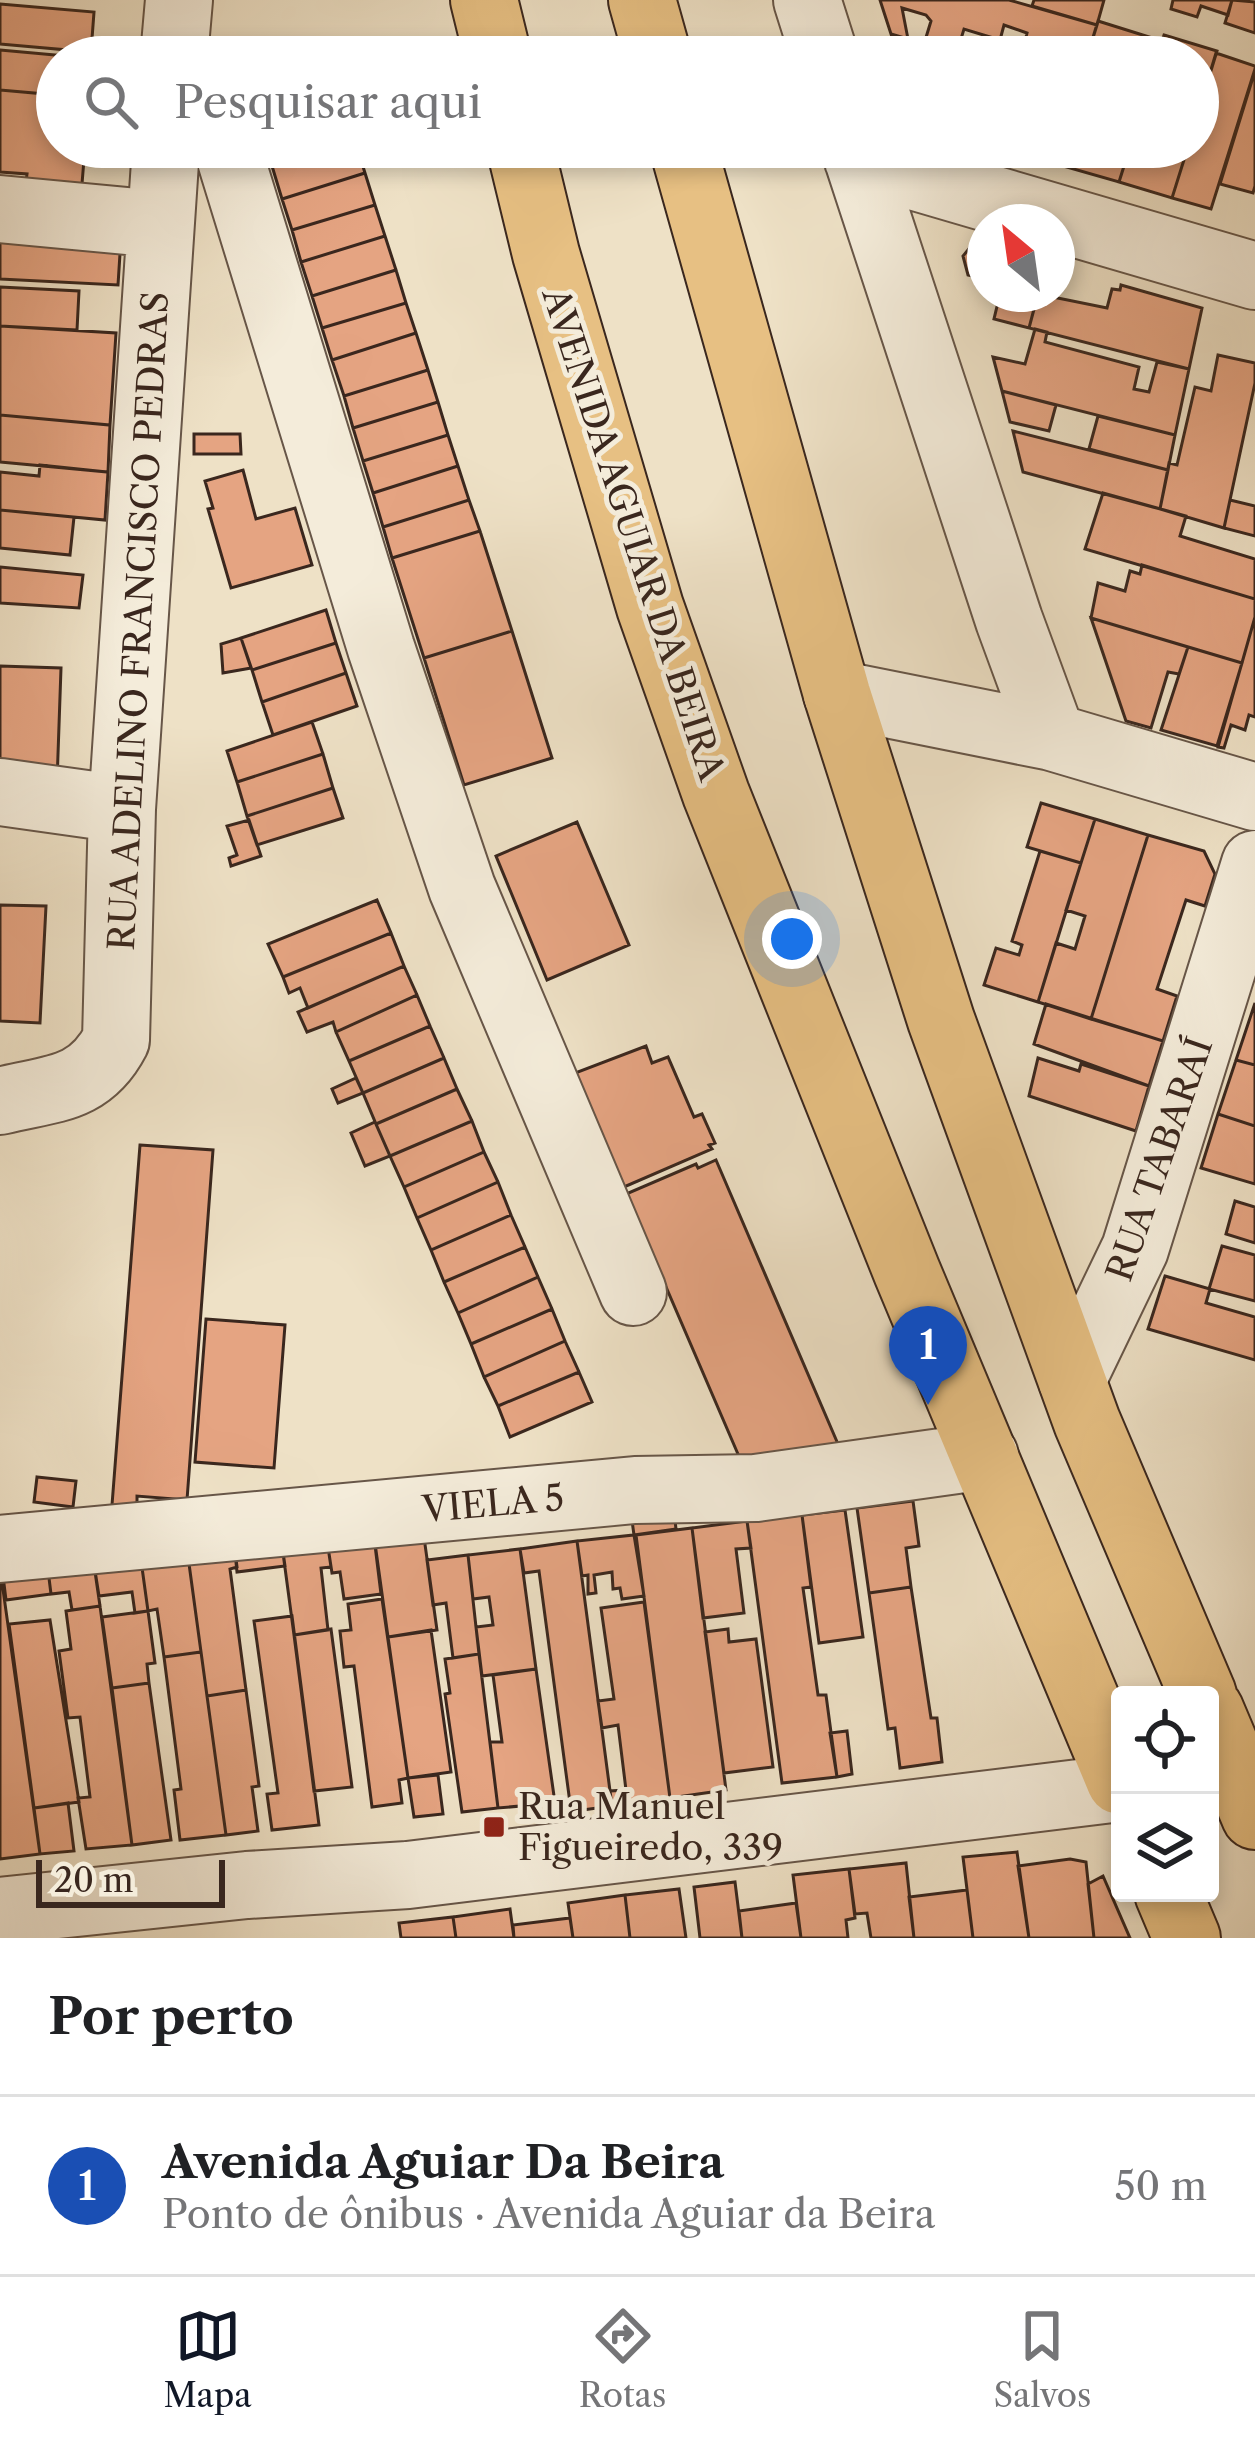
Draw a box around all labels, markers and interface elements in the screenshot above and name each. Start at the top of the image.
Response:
search box [36,36,1219,168]
icon: search [78,69,144,135]
text: Pesquisar aqui [174,74,482,130]
north arrow [967,204,1075,312]
street label: AVENIDA AGUIAR DA BEIRA [533,281,735,787]
street label: RUA ADELINO FRANCISCO PEDRAS [99,290,177,952]
your location [762,909,822,969]
street label: RUA TABARAÍ [1097,1031,1221,1287]
pin: 1 [889,1306,967,1405]
street label: VIELA 5 [419,1475,566,1531]
map controls [1111,1686,1219,1902]
button: locate [1111,1686,1219,1794]
place label: Rua Manuel Figueiredo, 339 [518,1784,783,1869]
button: layers [1111,1794,1219,1902]
marker: Rua Manuel Figueiredo, 339 [481,1814,507,1840]
scale bar [36,1854,225,1907]
text: 20 m [54,1860,133,1901]
text: Por perto [48,1985,294,2047]
text: Avenida Aguiar Da Beira [162,2134,724,2190]
text: 1 [78,2162,96,2210]
text: 50 m [1114,2162,1207,2210]
text: Ponto de ônibus · Avenida Aguiar da Beira [162,2190,935,2238]
tab: Mapa [164,2303,252,2416]
tab: Rotas [579,2303,666,2416]
tab: Salvos [993,2303,1091,2416]

